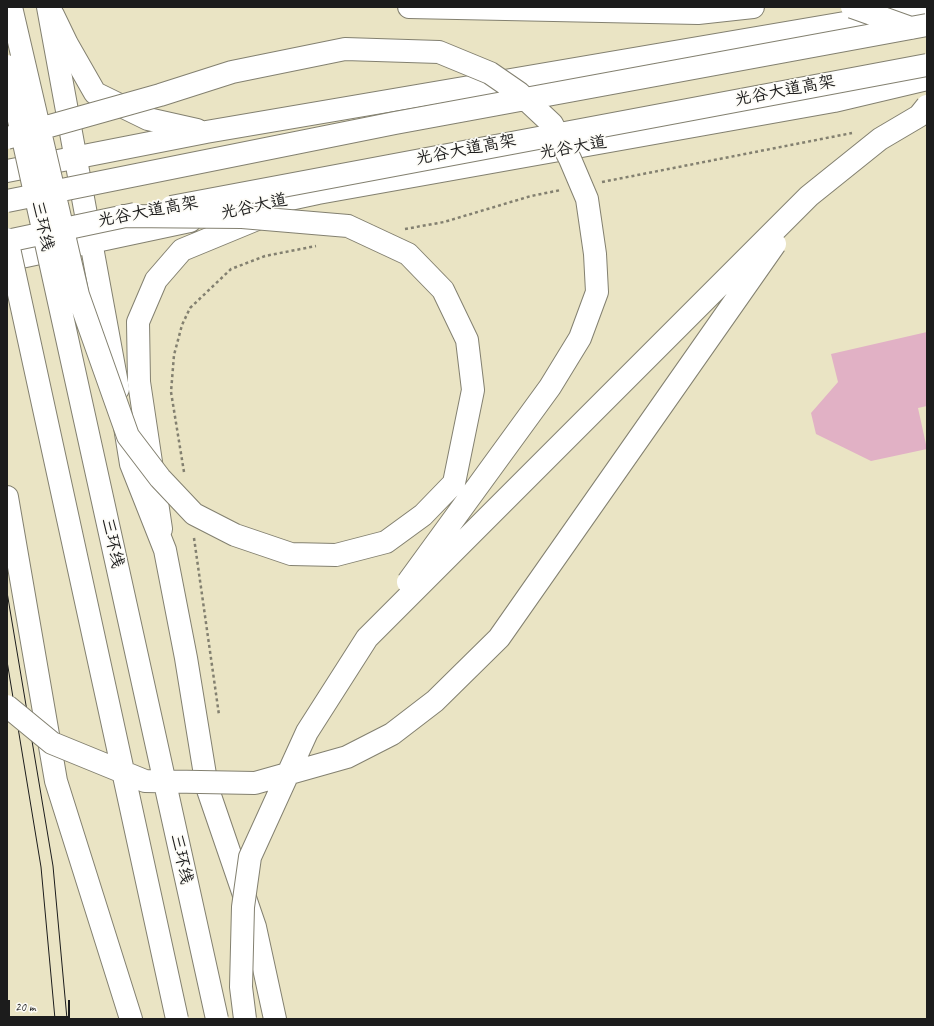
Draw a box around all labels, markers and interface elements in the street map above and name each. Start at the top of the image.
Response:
street label: 光谷大道高架 [733,71,837,111]
street label: 光谷大道高架 [414,130,518,170]
street label: 光谷大道 [538,132,608,164]
street label: 光谷大道 [219,190,289,224]
street label: 光谷大道高架 [96,192,200,232]
street label: 三环线 [27,199,57,253]
street label: 三环线 [97,516,127,570]
street label: 三环线 [166,832,196,886]
scale bar [10,992,72,1018]
text: 20 m [15,999,35,1015]

